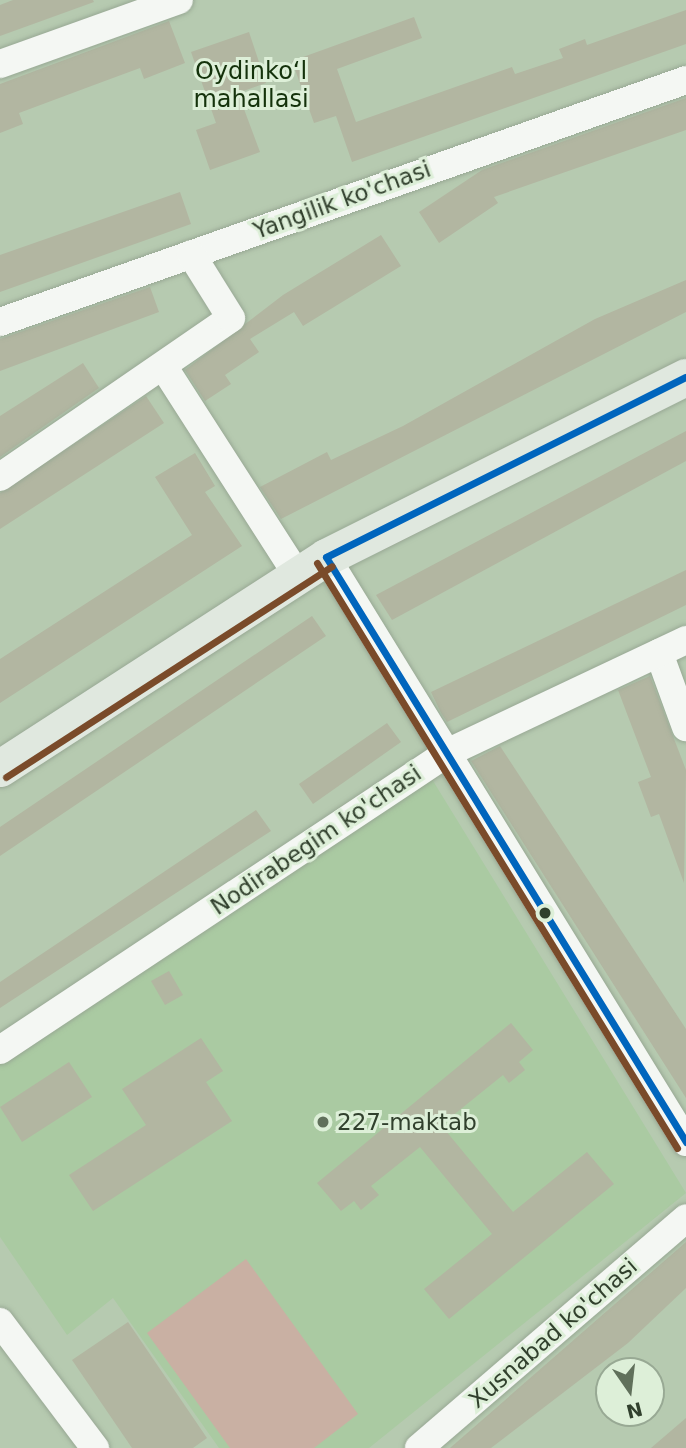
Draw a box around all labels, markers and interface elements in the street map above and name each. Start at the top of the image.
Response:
district label: Oydinkoʻl mahallasi [186,58,316,114]
street label: Yangilik ko'chasi [250,155,434,245]
street label: Nodirabegim ko'chasi [206,759,426,921]
unlabelled marker [538,906,552,920]
place label: 227-maktab [337,1108,477,1136]
marker: 227-maktab [315,1114,331,1130]
street label: Xusnabad ko'chasi [463,1252,643,1414]
north arrow [595,1357,665,1427]
text: N [624,1398,645,1423]

